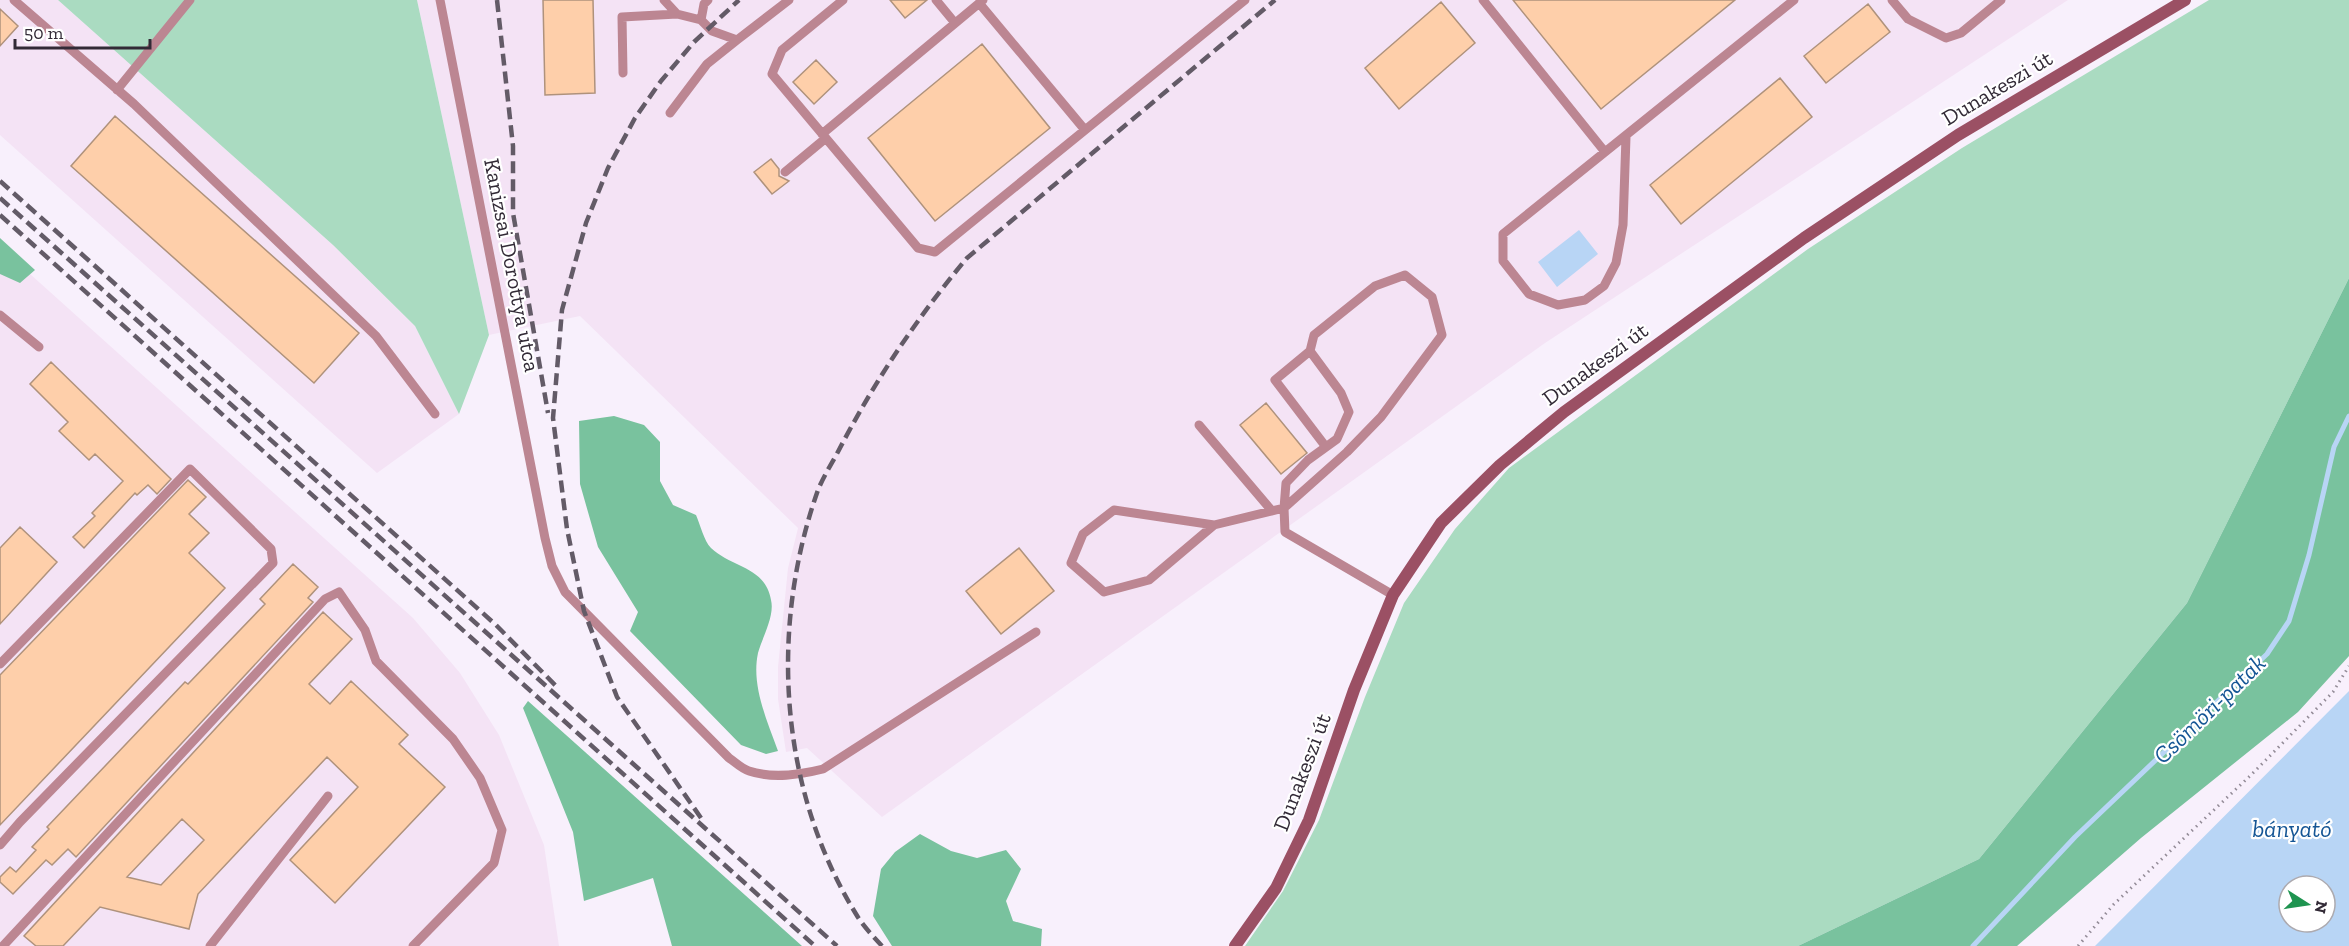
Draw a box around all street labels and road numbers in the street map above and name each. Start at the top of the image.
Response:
street label: Dunakeszi út [1937,44,2058,132]
street label: Kanizsai Dorottya utca [478,156,546,374]
street label: Dunakeszi út [1537,316,1654,411]
street label: Dunakeszi út [1267,708,1337,835]

